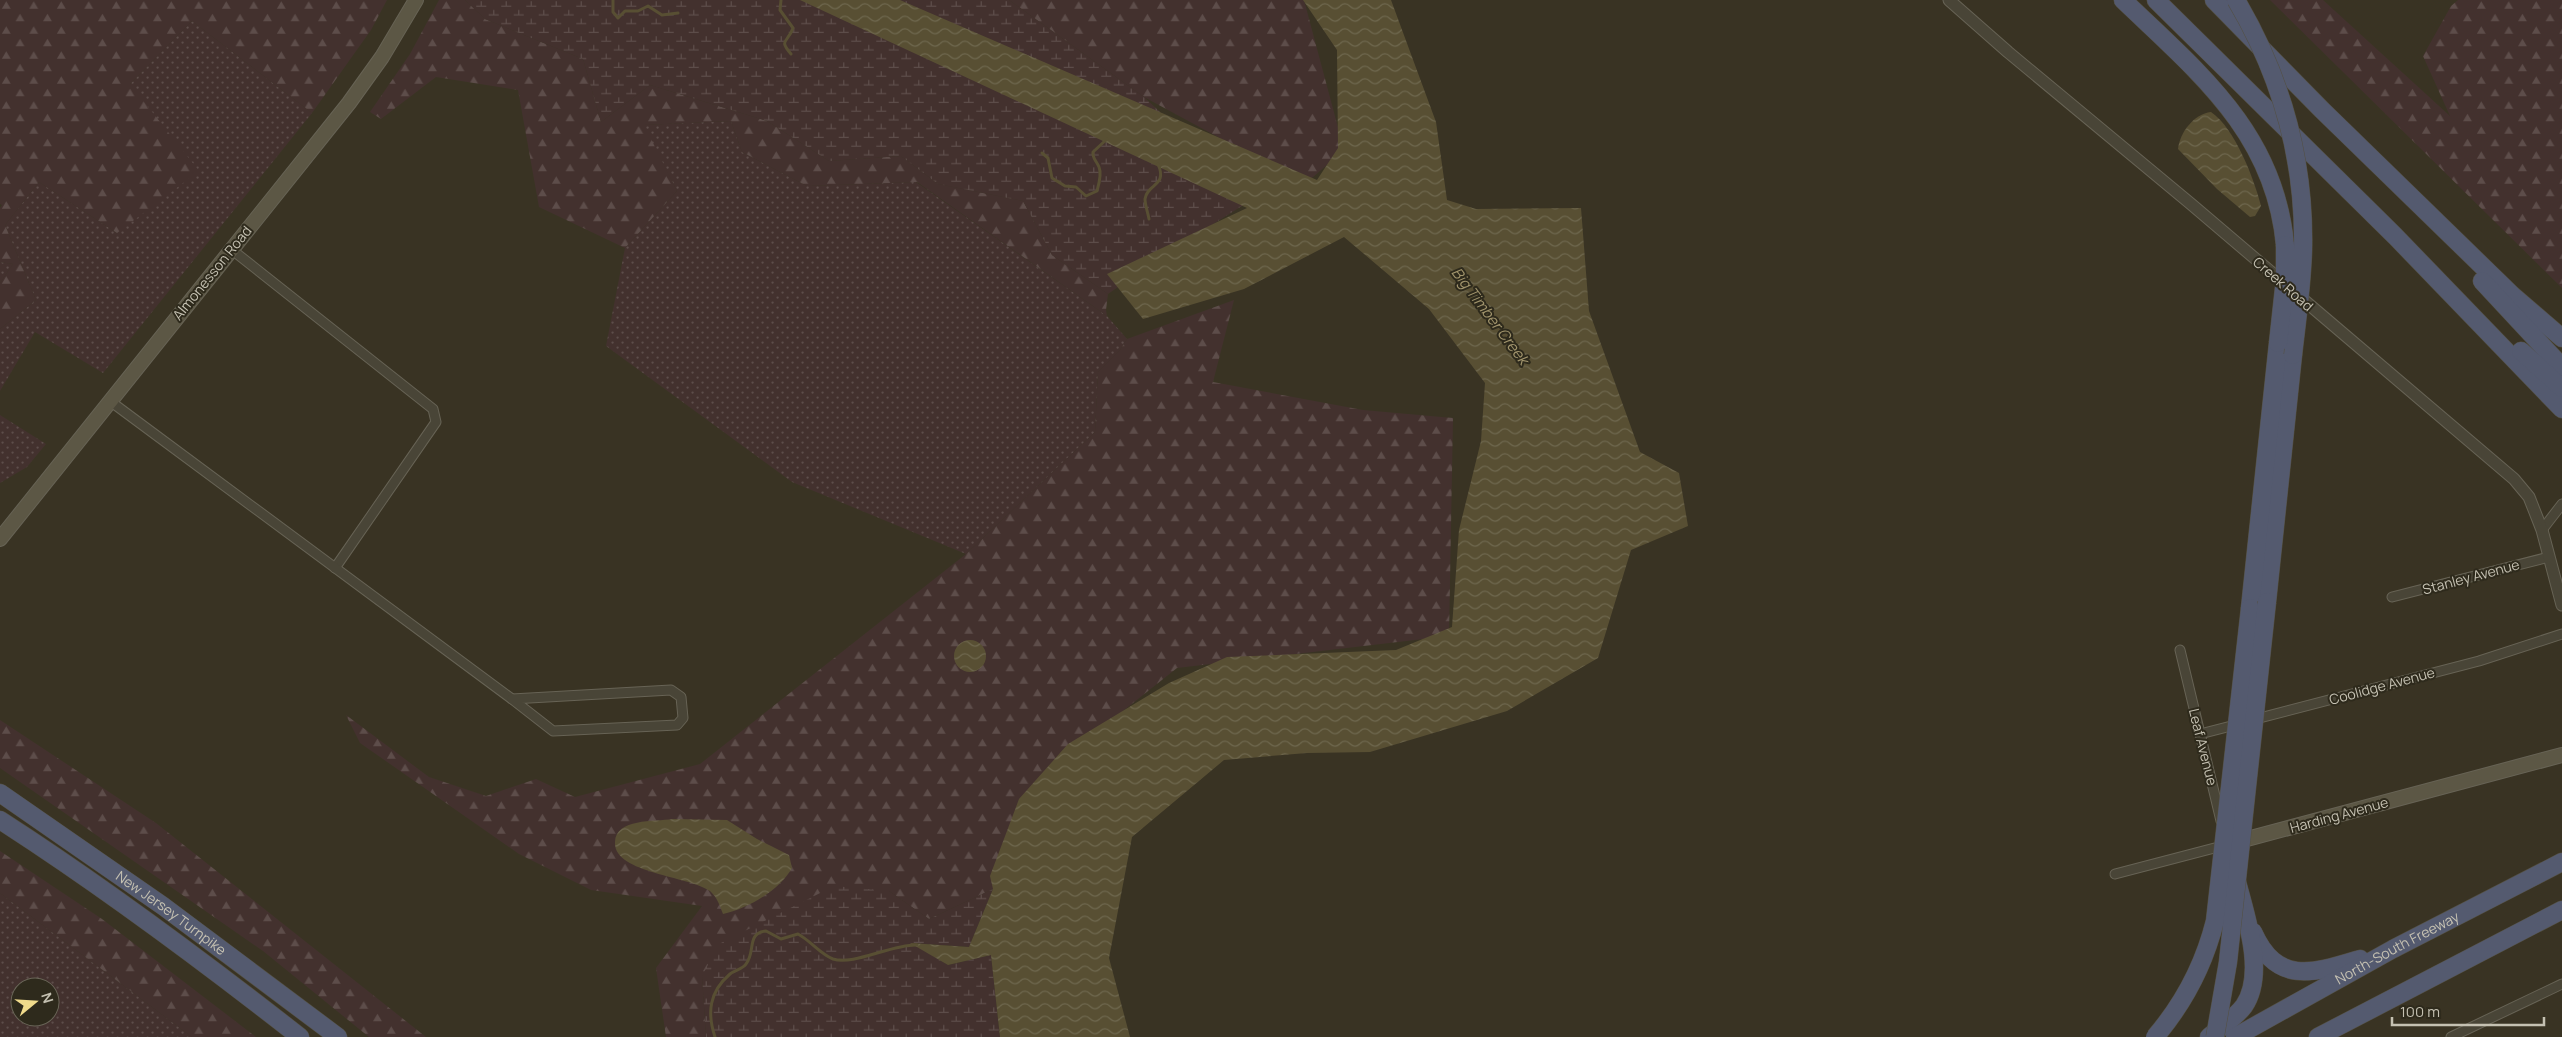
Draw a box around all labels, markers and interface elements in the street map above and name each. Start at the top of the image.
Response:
street label: Almonesson Road [168,222,255,324]
street label: Creek Road [2249,252,2318,315]
water label: Big Timber Creek [1447,263,1535,371]
street label: Stanley Avenue [2420,554,2522,599]
street label: Coolidge Avenue [2327,662,2437,709]
street label: Leaf Avenue [2185,706,2222,787]
street label: Harding Avenue [2288,792,2390,837]
street label: New Jersey Turnpike [112,866,230,959]
street label: North-South Freeway [2332,906,2463,988]
north arrow [10,977,60,1027]
text: N [37,990,58,1006]
scale bar [2392,994,2544,1026]
text: 100 m [2400,1001,2440,1022]

